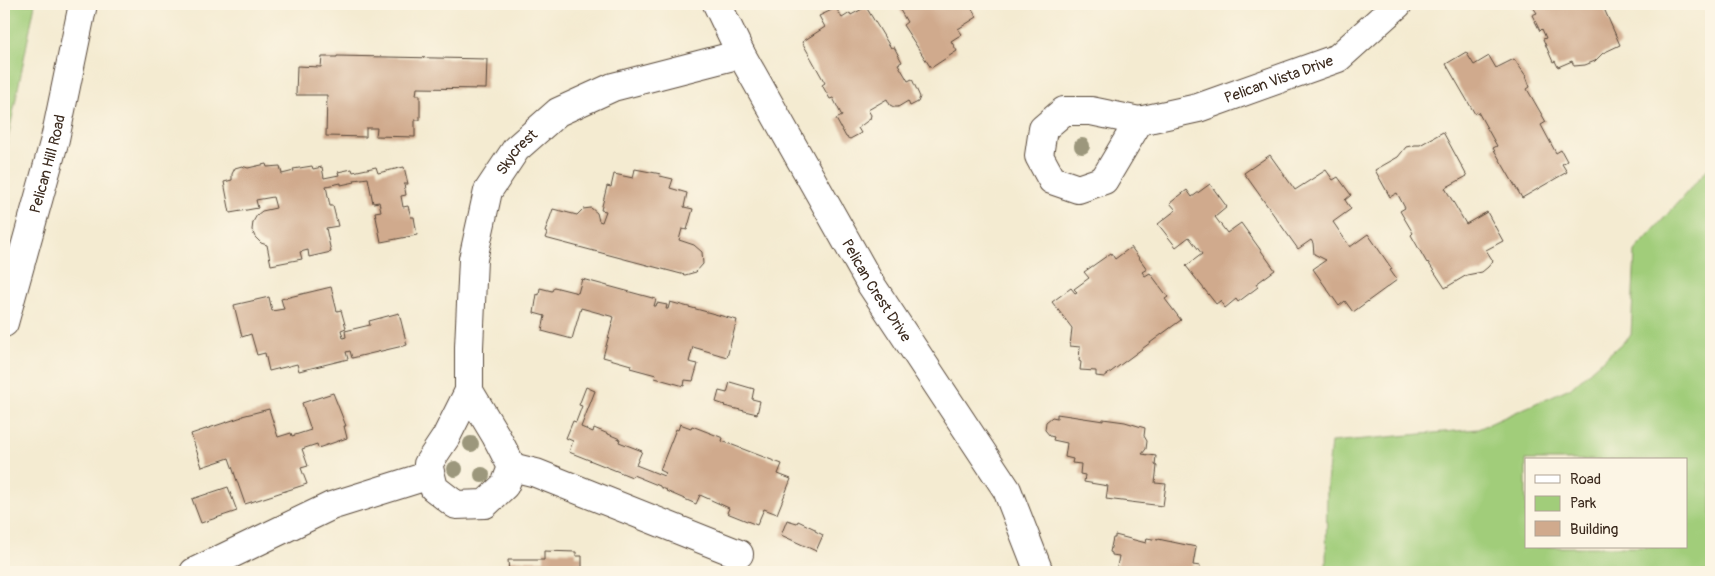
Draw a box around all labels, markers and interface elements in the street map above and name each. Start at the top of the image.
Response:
street label: Pelican Vista Drive [1222,51,1337,108]
street label: Pelican Hill Road [26,113,70,216]
street label: Skycrest [492,125,542,179]
street label: Pelican Crest Drive [837,236,916,346]
legend [1525,458,1688,548]
text: Road [1570,470,1601,489]
text: Park [1570,494,1597,513]
text: Building [1570,520,1618,539]

